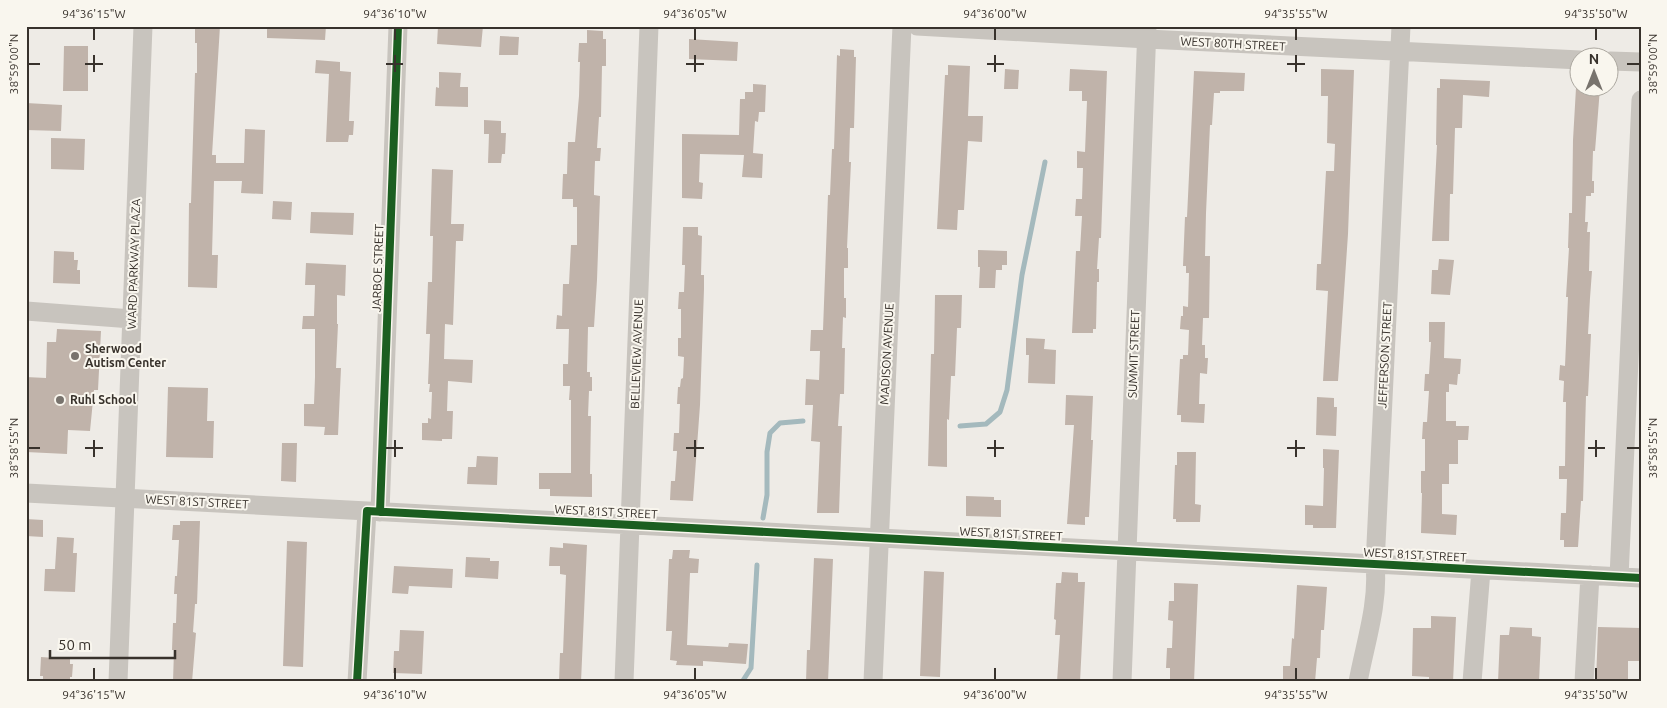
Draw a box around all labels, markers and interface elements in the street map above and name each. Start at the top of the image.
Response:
text: 94°36'15"W [62,7,126,20]
text: 94°36'10"W [363,7,427,20]
text: 94°36'05"W [663,7,727,20]
text: 94°36'00"W [963,7,1027,20]
text: 94°35'55"W [1264,7,1328,20]
text: 94°35'50"W [1564,7,1628,20]
text: 38°59'00"N [7,34,20,94]
street label: WEST 80TH STREET [1180,34,1286,53]
text: 38°59'00"N [1646,34,1659,94]
north arrow [1570,48,1620,98]
text: N [1589,51,1599,67]
street label: WARD PARKWAY PLAZA [125,198,142,330]
street label: JARBOE STREET [369,223,386,312]
street label: BELLEVIEW AVENUE [628,299,645,409]
street label: JEFFERSON STREET [1375,301,1394,409]
street label: MADISON AVENUE [877,303,896,405]
street label: SUMMIT STREET [1125,309,1142,398]
place label: Sherwood Autism Center [85,342,166,369]
marker: Sherwood Autism Center [69,350,81,362]
place label: Ruhl School [70,393,136,406]
marker: Ruhl School [54,394,66,406]
text: 38°58'55"N [7,418,20,478]
text: 38°58'55"N [1646,418,1659,478]
street label: WEST 81ST STREET [145,492,249,511]
street label: WEST 81ST STREET [554,502,658,521]
street label: WEST 81ST STREET [959,524,1063,543]
street label: WEST 81ST STREET [1363,545,1467,564]
scale bar [50,628,175,660]
text: 50 m [58,636,91,653]
text: 94°36'15"W [62,688,126,701]
text: 94°36'10"W [363,688,427,701]
text: 94°36'05"W [663,688,727,701]
text: 94°36'00"W [963,688,1027,701]
text: 94°35'55"W [1264,688,1328,701]
text: 94°35'50"W [1564,688,1628,701]

